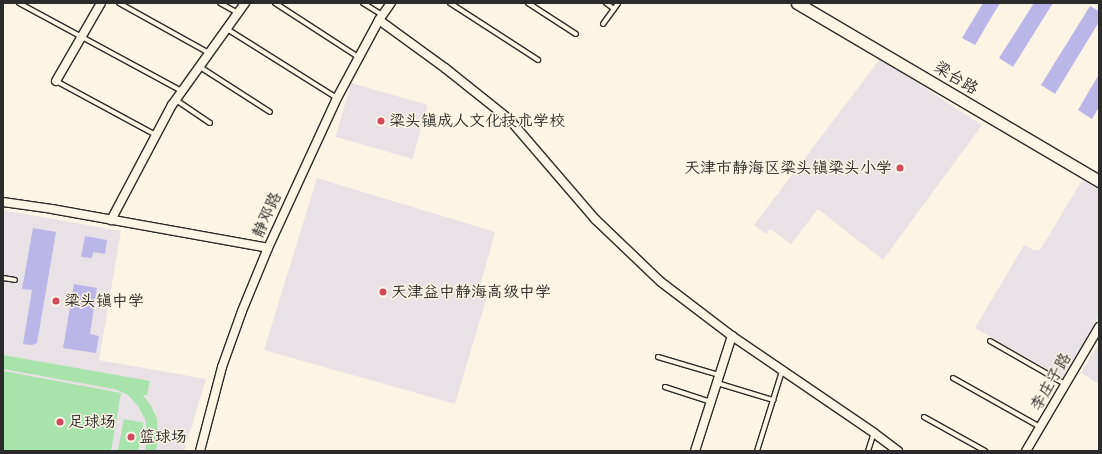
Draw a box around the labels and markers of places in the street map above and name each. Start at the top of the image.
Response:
place label: 梁头镇成人文化技术学校 [389,111,565,131]
marker: 梁头镇成人文化技术学校 [376,116,386,126]
place label: 天津市静海区梁头镇梁头小学 [684,158,892,178]
marker: 天津市静海区梁头镇梁头小学 [895,163,905,173]
place label: 天津益中静海高级中学 [391,282,551,302]
marker: 天津益中静海高级中学 [378,287,388,297]
place label: 梁头镇中学 [64,291,144,311]
marker: 梁头镇中学 [51,296,61,306]
place label: 足球场 [68,412,116,432]
marker: 足球场 [55,417,65,427]
place label: 篮球场 [139,427,187,447]
marker: 篮球场 [126,432,136,442]

